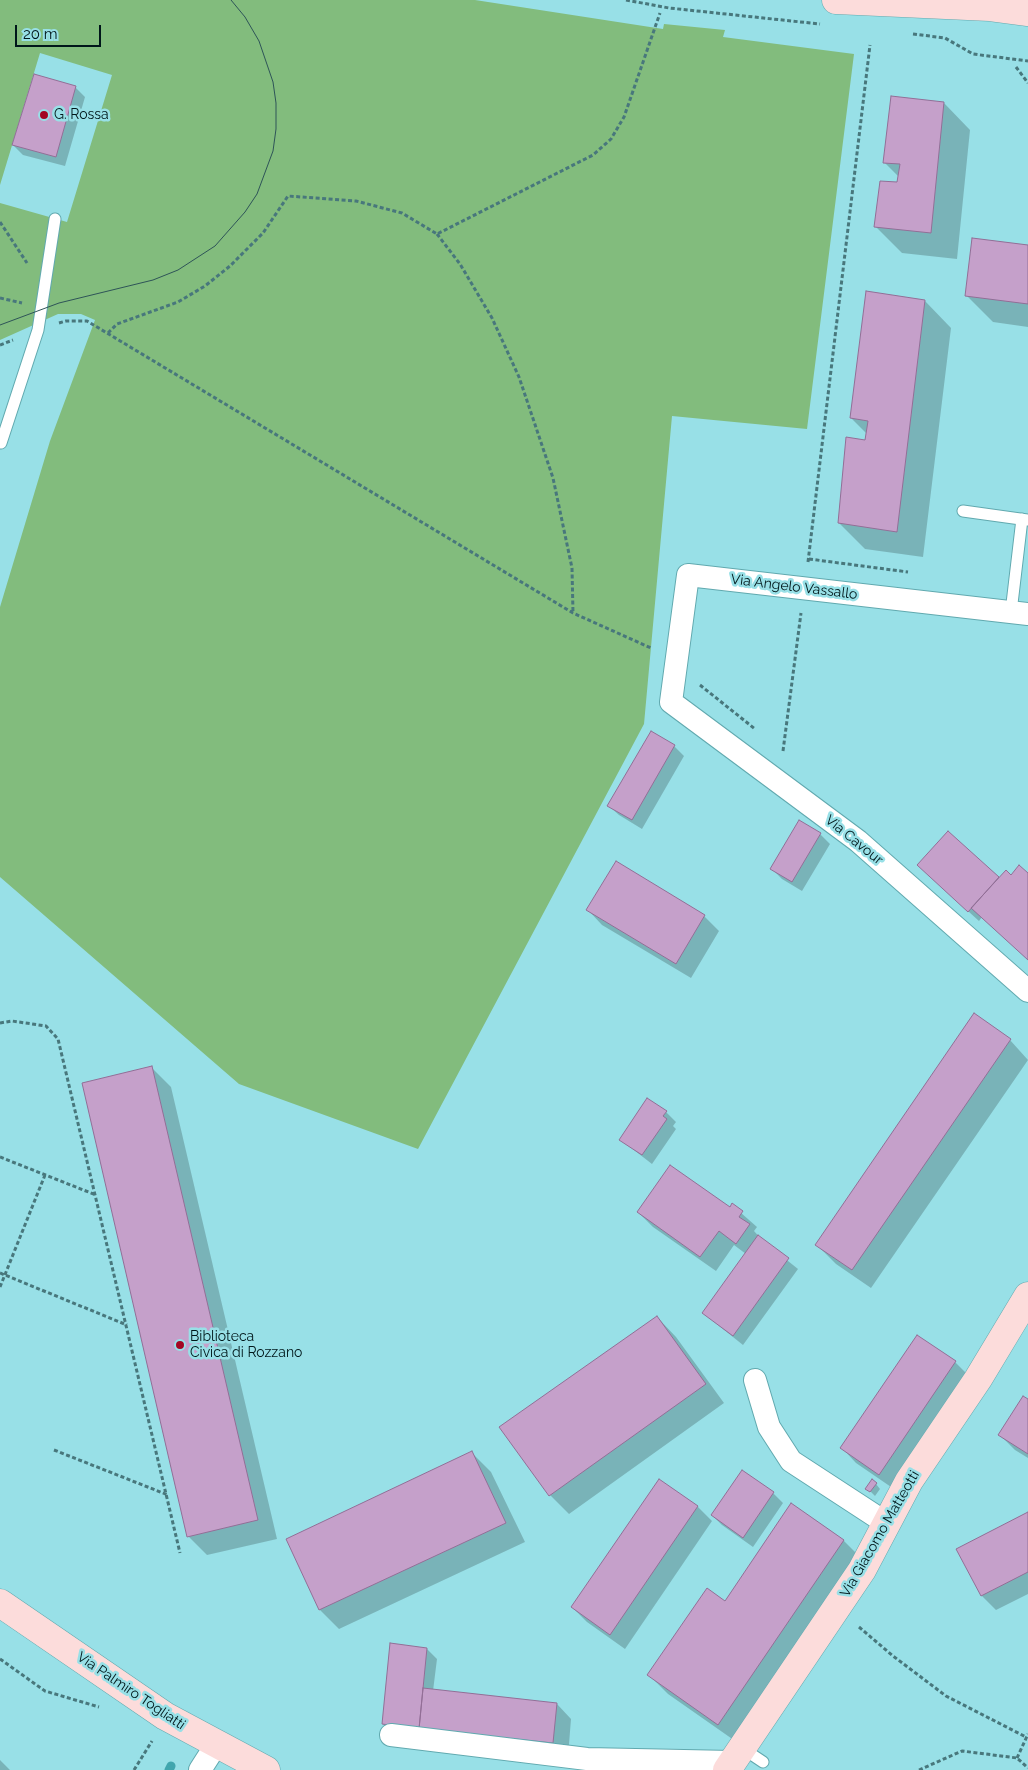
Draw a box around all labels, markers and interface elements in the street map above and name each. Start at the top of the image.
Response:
scale bar [18,15,104,47]
text: 20 m [23,25,58,43]
place label: G. Rossa [54,107,109,123]
marker: G. Rossa [38,109,50,121]
street label: Via Angelo Vassallo [730,571,858,603]
street label: Via Cavour [822,812,886,868]
place label: Biblioteca Civica di Rozzano [190,1329,302,1361]
marker: Biblioteca Civica di Rozzano [174,1339,186,1351]
street label: Via Giacomo Matteotti [837,1468,923,1600]
street label: Via Palmiro Togliatti [74,1648,188,1734]

